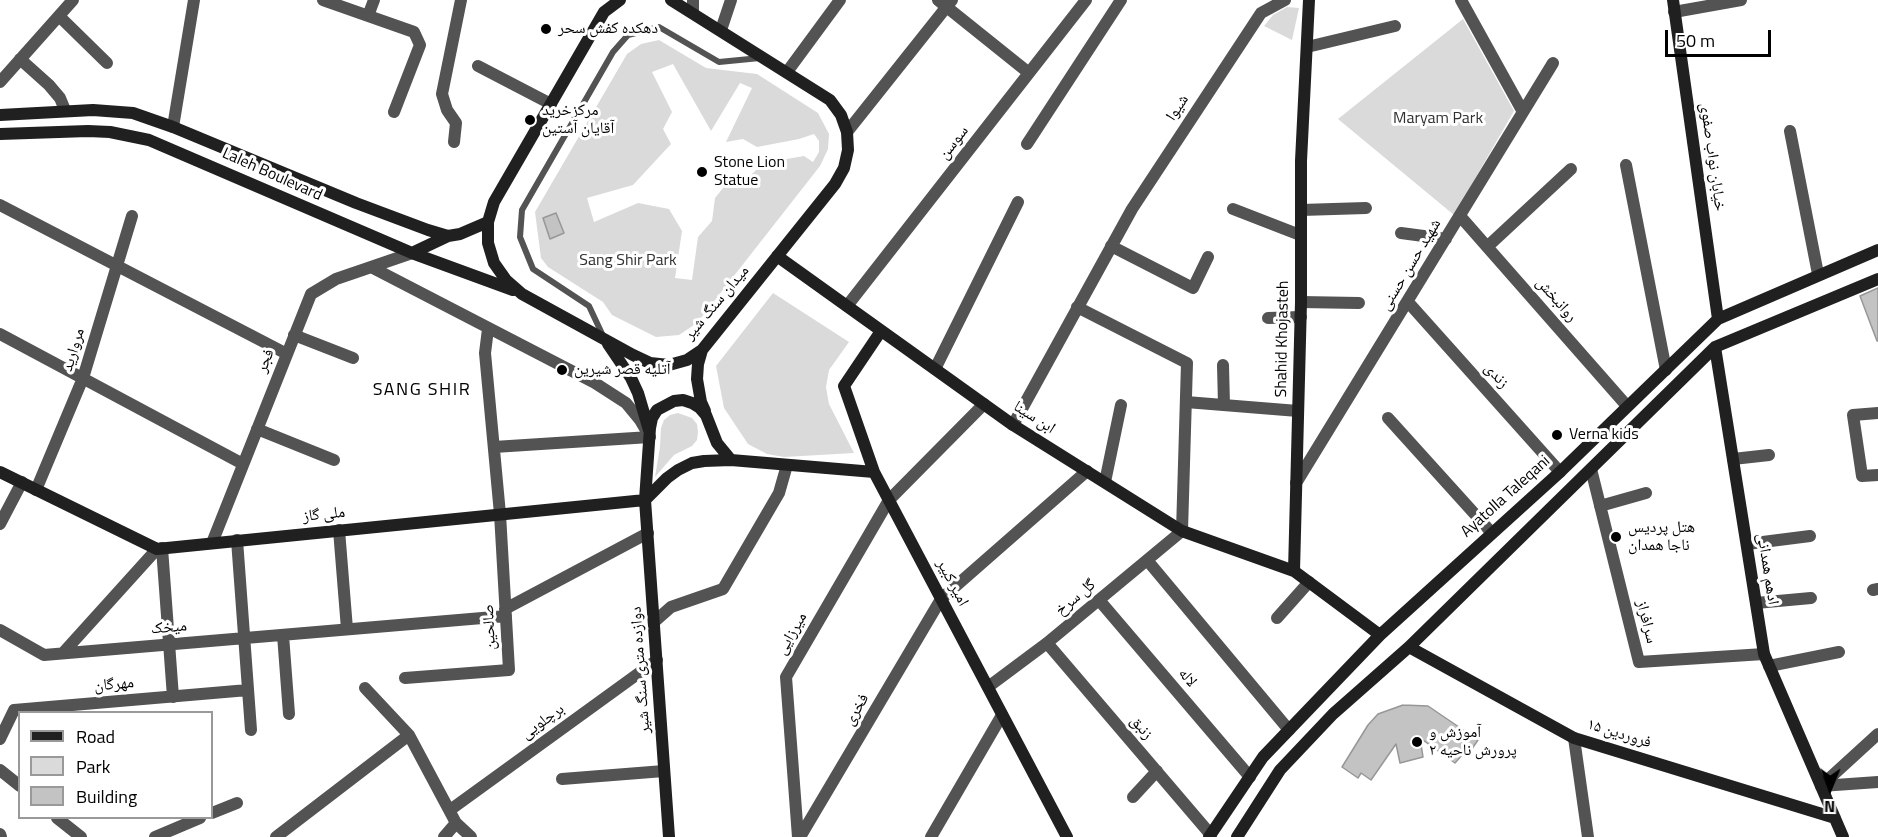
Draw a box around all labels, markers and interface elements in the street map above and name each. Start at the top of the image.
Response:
scale bar [1668,18,1774,56]
place label: دهکده کفش سحر [558,19,658,39]
marker: دهکده کفش سحر [539,22,553,36]
text: 50 m [1676,27,1715,54]
street label: شیوا [1162,91,1194,125]
place label: مرکزخرید آقایان آستین [542,101,614,139]
street label: خیابان نواب صفوی [1695,102,1729,212]
park label: Maryam Park [1393,109,1483,129]
marker: مرکزخرید آقایان آستین [523,113,537,127]
street label: سوسن [935,122,973,164]
street label: Laleh Boulevard [219,144,325,206]
place label: Stone Lion Statue [714,153,785,191]
marker: Stone Lion Statue [695,165,709,179]
street label: شهید حسن حسنی [1376,216,1446,314]
park label: Sang Shir Park [579,251,677,271]
street label: میدان سنگ شیر [680,262,754,344]
street label: روانبخش [1531,274,1581,326]
street label: Shahid Khojasteh [1272,280,1294,398]
street label: مروارید [58,326,90,374]
street label: فجر [253,346,279,376]
street label: زندی [1479,359,1513,393]
place label: آتلیه قصر شیرین [574,360,670,380]
marker: آتلیه قصر شیرین [555,363,569,377]
district label: SANG SHIR [373,380,471,402]
street label: ابن سینا [1009,397,1059,439]
place label: Verna kids [1569,425,1639,445]
marker: Verna kids [1550,428,1564,442]
street label: Ayatolla Taleqani [1458,452,1554,542]
street label: ملی گاز [302,503,346,527]
place label: هتل پردیس ناجا همدان [1628,518,1695,556]
marker: هتل پردیس ناجا همدان [1609,530,1623,544]
street label: ادهم همدانی [1752,532,1782,606]
street label: امیر کبیر [932,556,972,610]
street label: گل سرخ [1052,576,1100,620]
street label: سرافراز [1631,598,1661,646]
street label: صالحین [479,604,501,650]
street label: دوازده متری سنگ شیر [627,606,655,734]
street label: میرزایی [772,609,812,659]
street label: میخک [150,617,188,639]
street label: لاله [1174,665,1200,691]
street label: مهرگان [93,674,135,696]
street label: فخری [840,691,874,729]
street label: برچلویی [518,700,568,744]
legend [18,711,213,819]
street label: زنبق [1125,712,1157,744]
street label: ۱۵ فروردین [1585,715,1653,753]
text: Road [76,723,115,750]
place label: آموزش و پرورش ناحیه ۲ [1429,723,1517,761]
marker: آموزش و پرورش ناحیه ۲ [1410,735,1424,749]
text: Park [76,753,110,780]
north arrow [1800,759,1860,819]
text: Building [76,783,137,810]
text: N [1824,795,1835,819]

